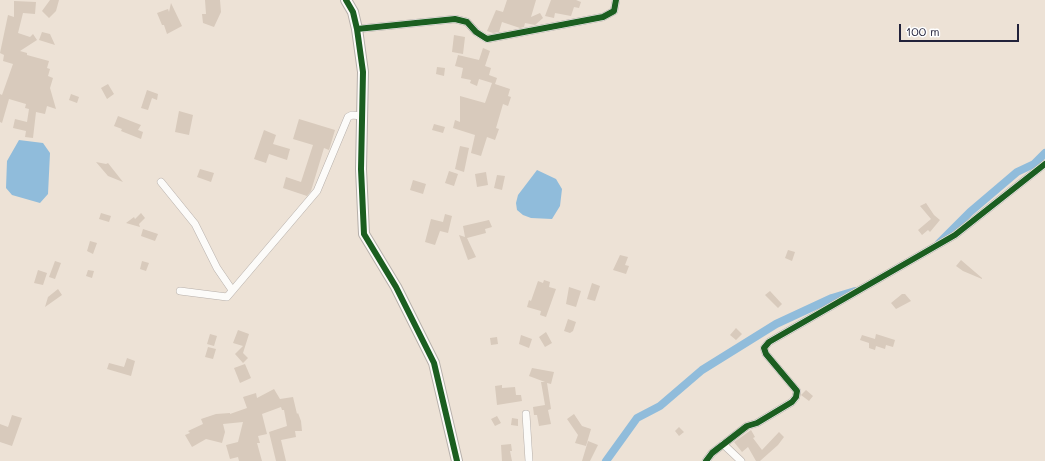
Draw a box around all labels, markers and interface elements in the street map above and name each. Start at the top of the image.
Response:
scale bar [901,16,1021,42]
text: 100 m [906,23,940,39]

